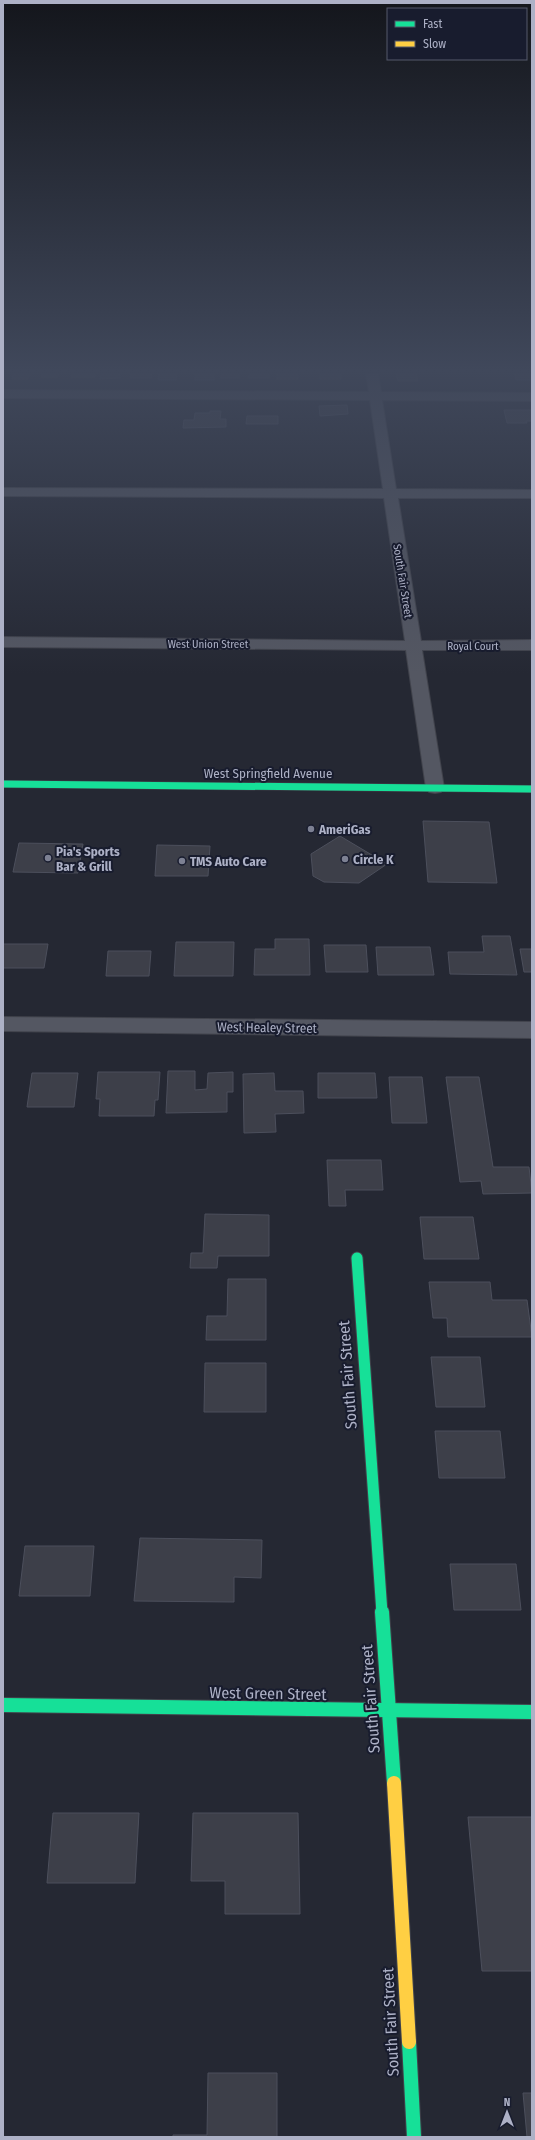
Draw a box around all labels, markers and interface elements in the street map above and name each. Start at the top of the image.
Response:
legend [387,8,527,60]
text: Fast [423,17,442,31]
text: Slow [423,37,446,51]
street label: South Fair Street [390,543,415,619]
street label: West Union Street [168,638,249,651]
street label: Royal Court [447,640,499,653]
street label: West Springfield Avenue [204,766,332,781]
place label: AmeriGas [318,822,371,837]
marker: AmeriGas [306,824,316,834]
place label: Pia's Sports Bar & Grill [56,844,120,874]
place label: Circle K [353,852,394,867]
marker: Pia's Sports Bar & Grill [43,853,53,863]
place label: TMS Auto Care [190,854,267,869]
marker: Circle K [340,854,350,864]
marker: TMS Auto Care [177,856,187,866]
street label: West Healey Street [217,1019,318,1036]
street label: South Fair Street [334,1319,361,1430]
street label: South Fair Street [357,1643,384,1754]
street label: West Green Street [209,1683,328,1704]
street label: South Fair Street [378,1966,403,2077]
north arrow [487,2092,527,2132]
text: N [504,2096,510,2109]

